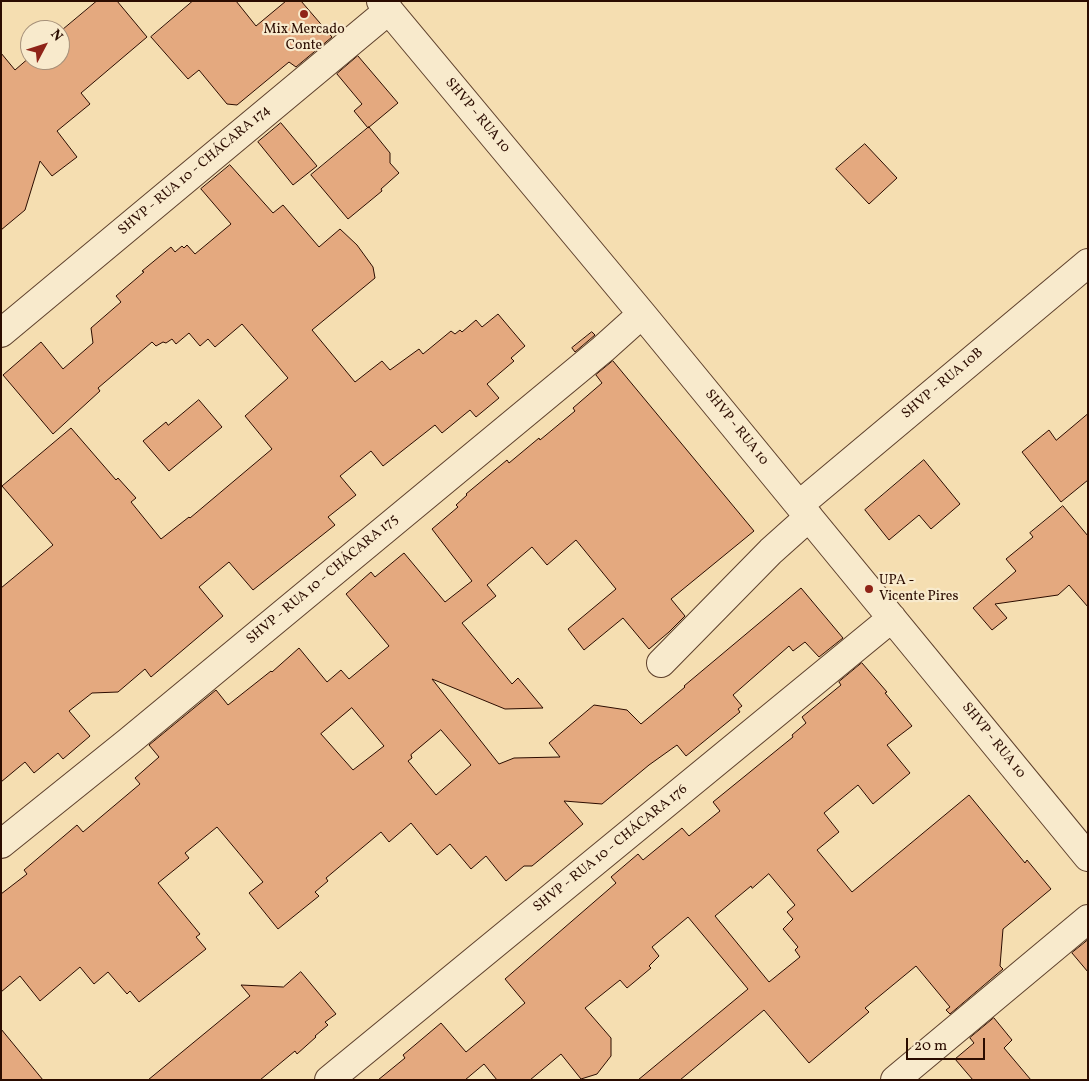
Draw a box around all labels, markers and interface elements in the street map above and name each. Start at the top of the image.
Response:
marker: Mix Mercado Conte [298,8,310,20]
north arrow [20,20,70,70]
place label: Mix Mercado Conte [263,22,345,54]
text: N [46,26,67,46]
street label: SHVP - RUA 10 [441,75,513,157]
street label: SHVP - RUA 10 - CHÁCARA 174 [116,102,274,240]
street label: SHVP - RUA 10B [899,345,987,423]
street label: SHVP - RUA 10 [700,387,772,469]
street label: SHVP - RUA 10 - CHÁCARA 175 [244,512,402,648]
place label: UPA - Vicente Pires [879,573,958,606]
marker: UPA - Vicente Pires [863,583,875,595]
street label: SHVP - RUA 10 [957,700,1029,782]
street label: SHVP - RUA 10 - CHÁCARA 176 [531,782,691,916]
scale bar [909,1028,988,1060]
text: 20 m [914,1036,947,1057]

